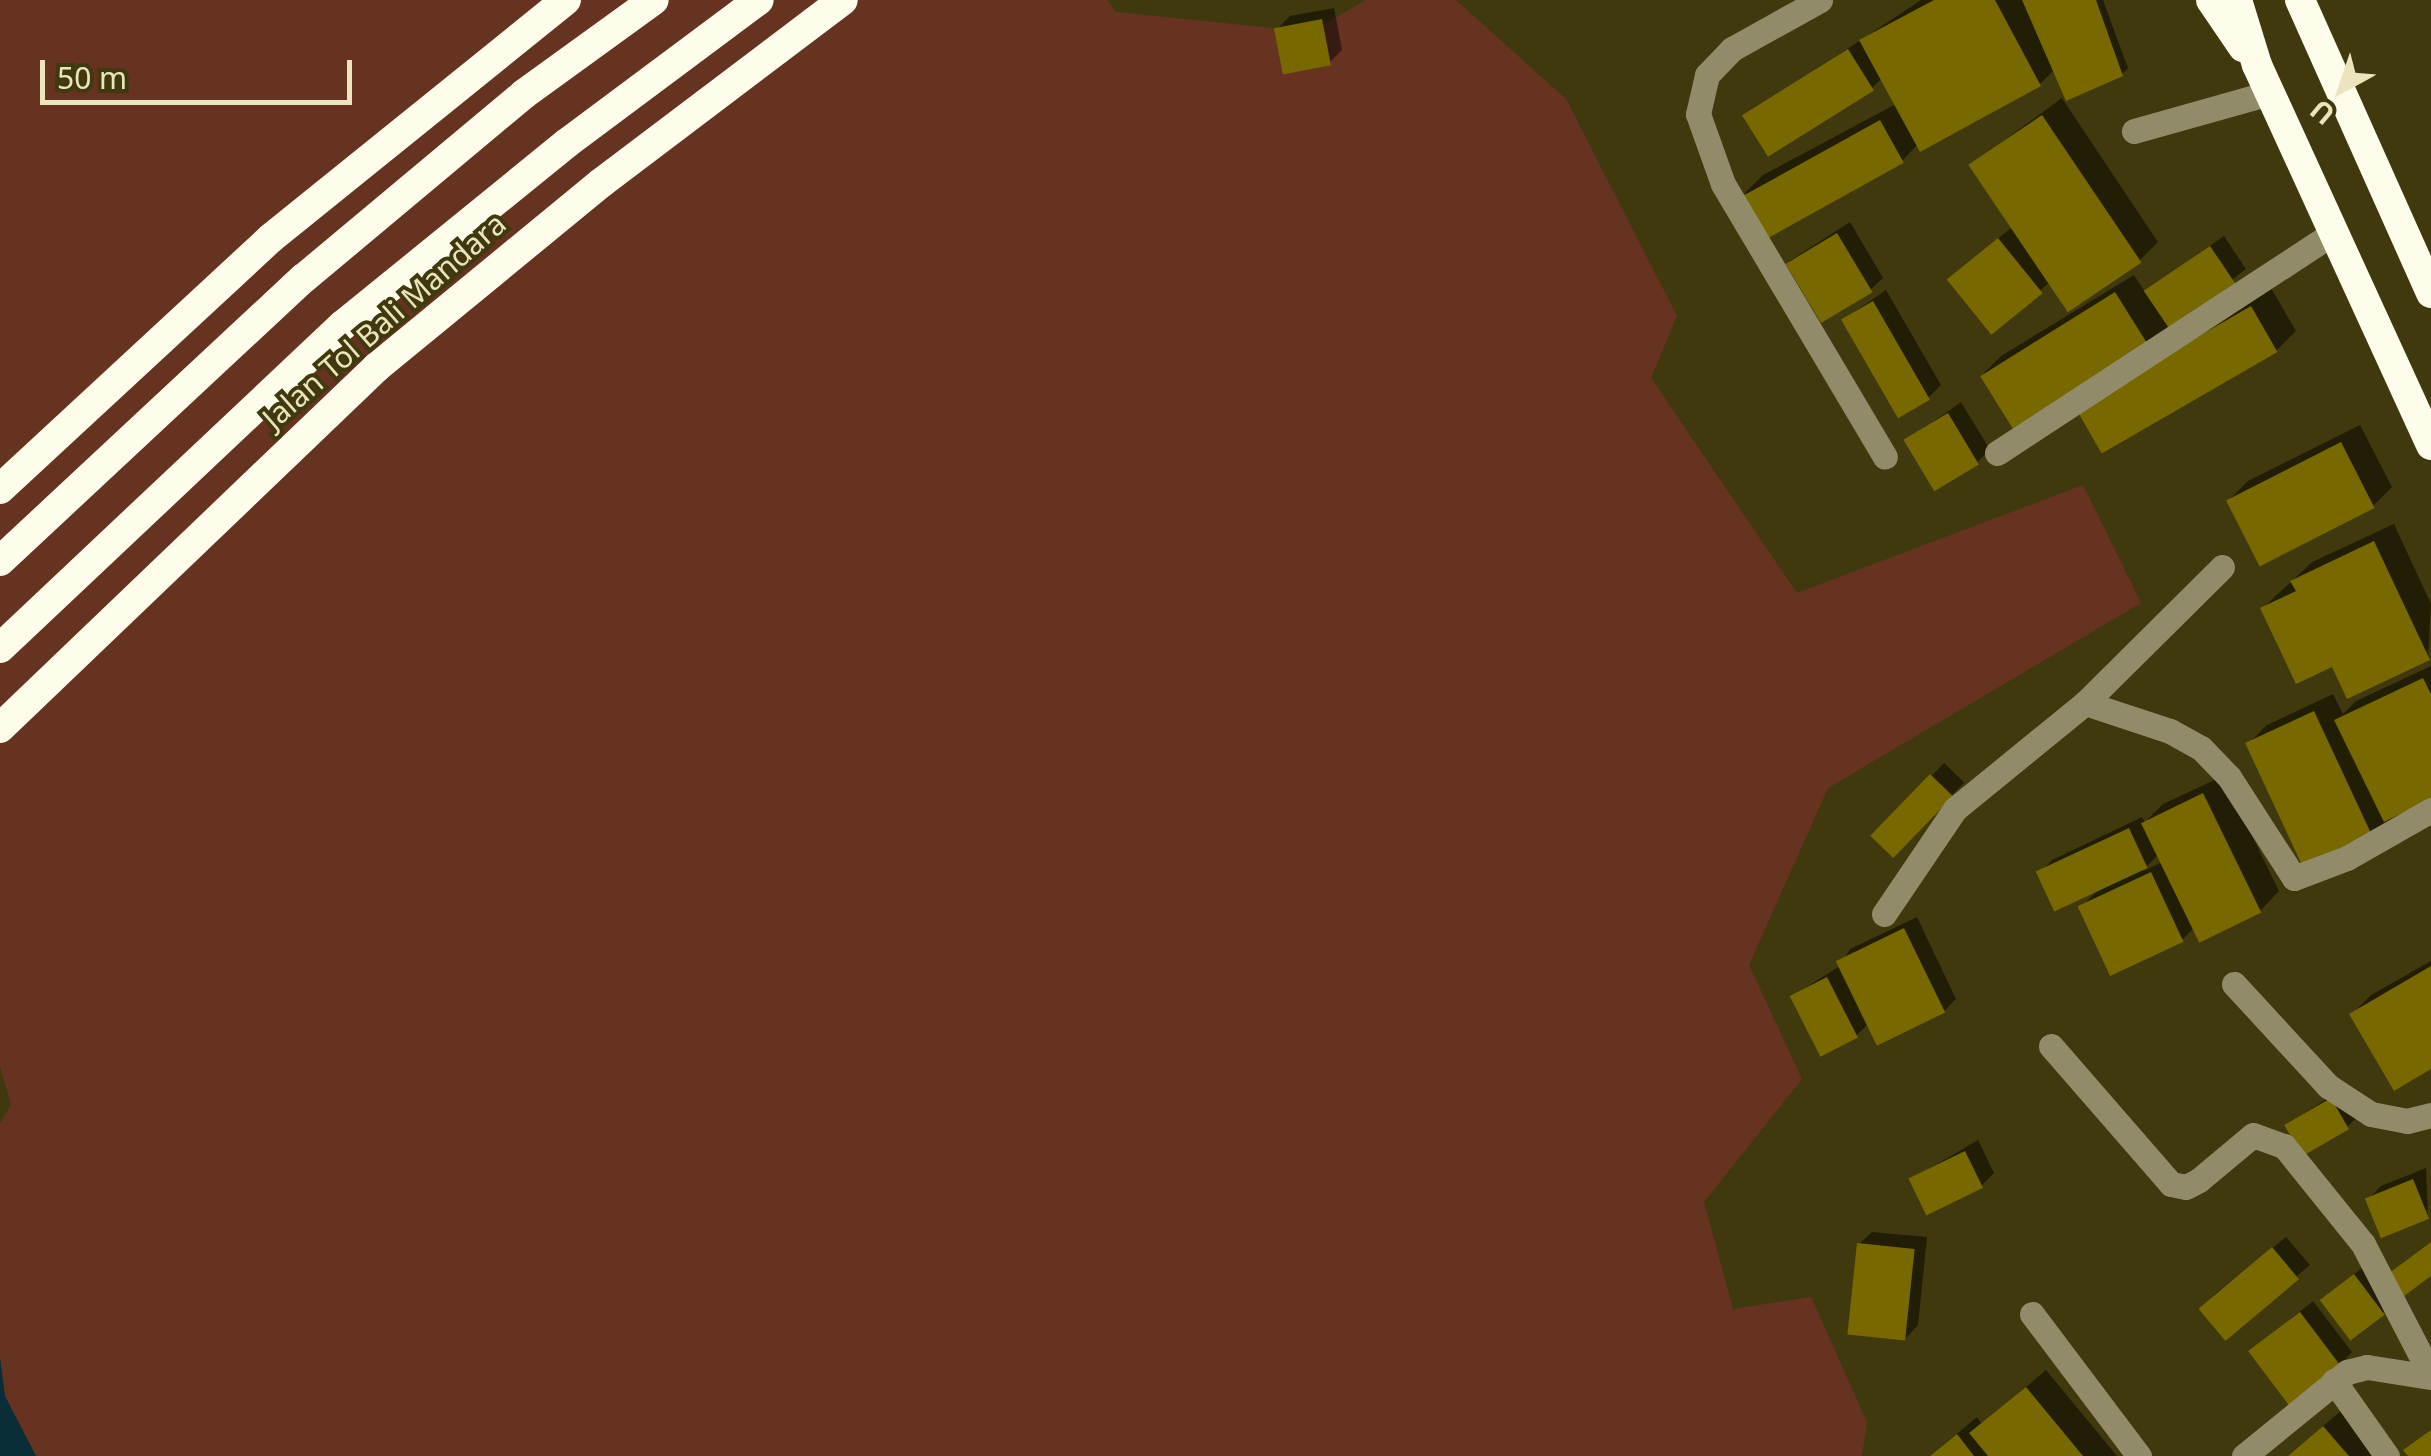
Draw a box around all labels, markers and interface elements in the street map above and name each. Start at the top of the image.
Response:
scale bar [45,40,358,102]
north arrow [2291,40,2391,140]
text: 50 m [57,57,127,98]
text: U [2301,92,2342,134]
street label: Jalan Tol Bali Mandara [255,206,513,436]

